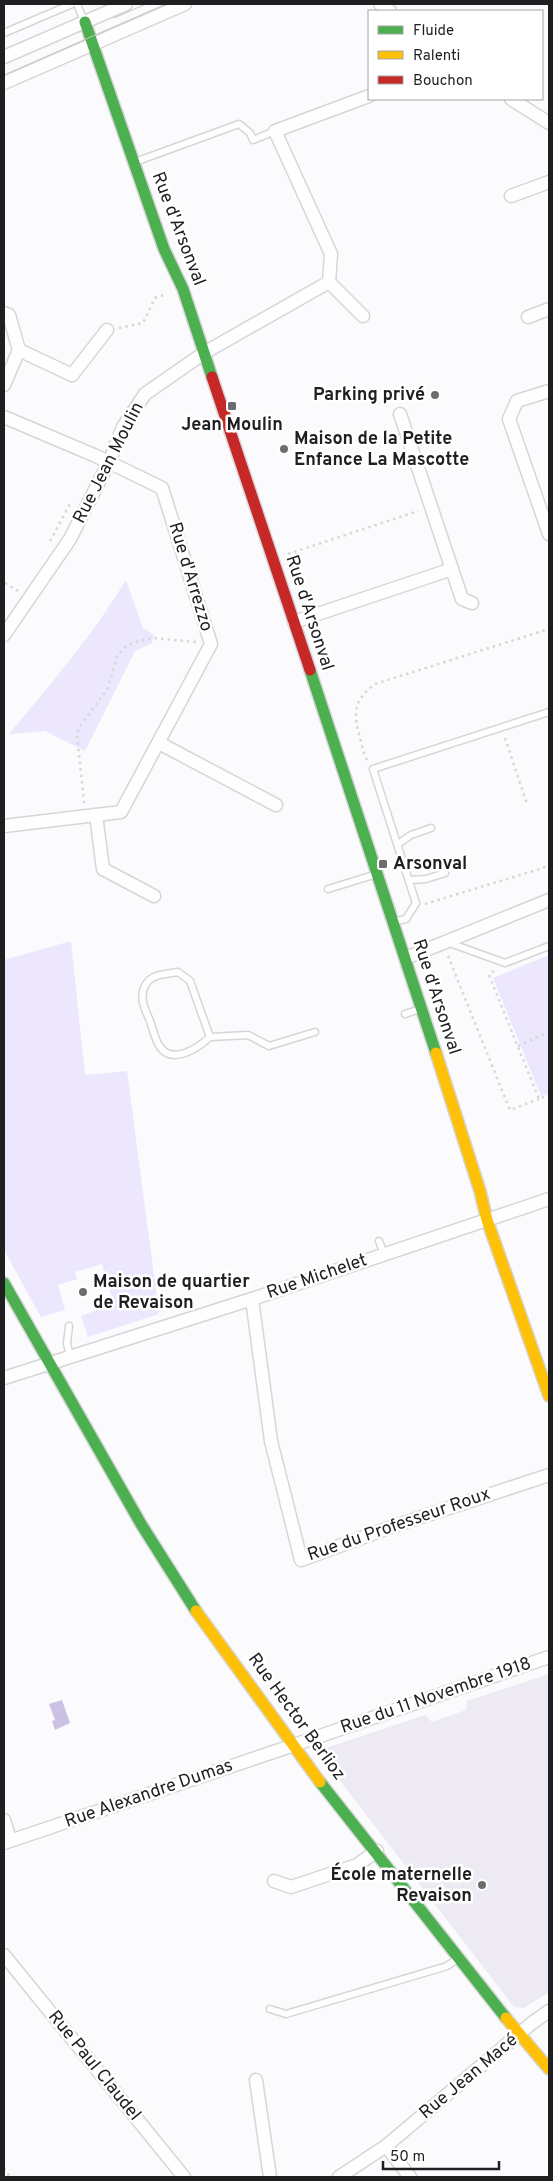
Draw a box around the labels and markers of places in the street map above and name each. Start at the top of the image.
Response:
place label: Parking privé [313,384,425,407]
marker: Parking privé [429,389,441,401]
marker: Jean Moulin [226,400,238,412]
place label: Jean Moulin [181,414,283,437]
place label: Maison de la Petite Enfance La Mascotte [294,428,469,472]
marker: Maison de la Petite Enfance La Mascotte [278,443,290,455]
place label: Arsonval [393,853,467,876]
marker: Arsonval [377,858,389,870]
place label: Maison de quartier de Revaison [93,1271,250,1315]
marker: Maison de quartier de Revaison [77,1286,89,1298]
place label: École maternelle Revaison [331,1862,472,1908]
marker: École maternelle Revaison [476,1879,488,1891]

